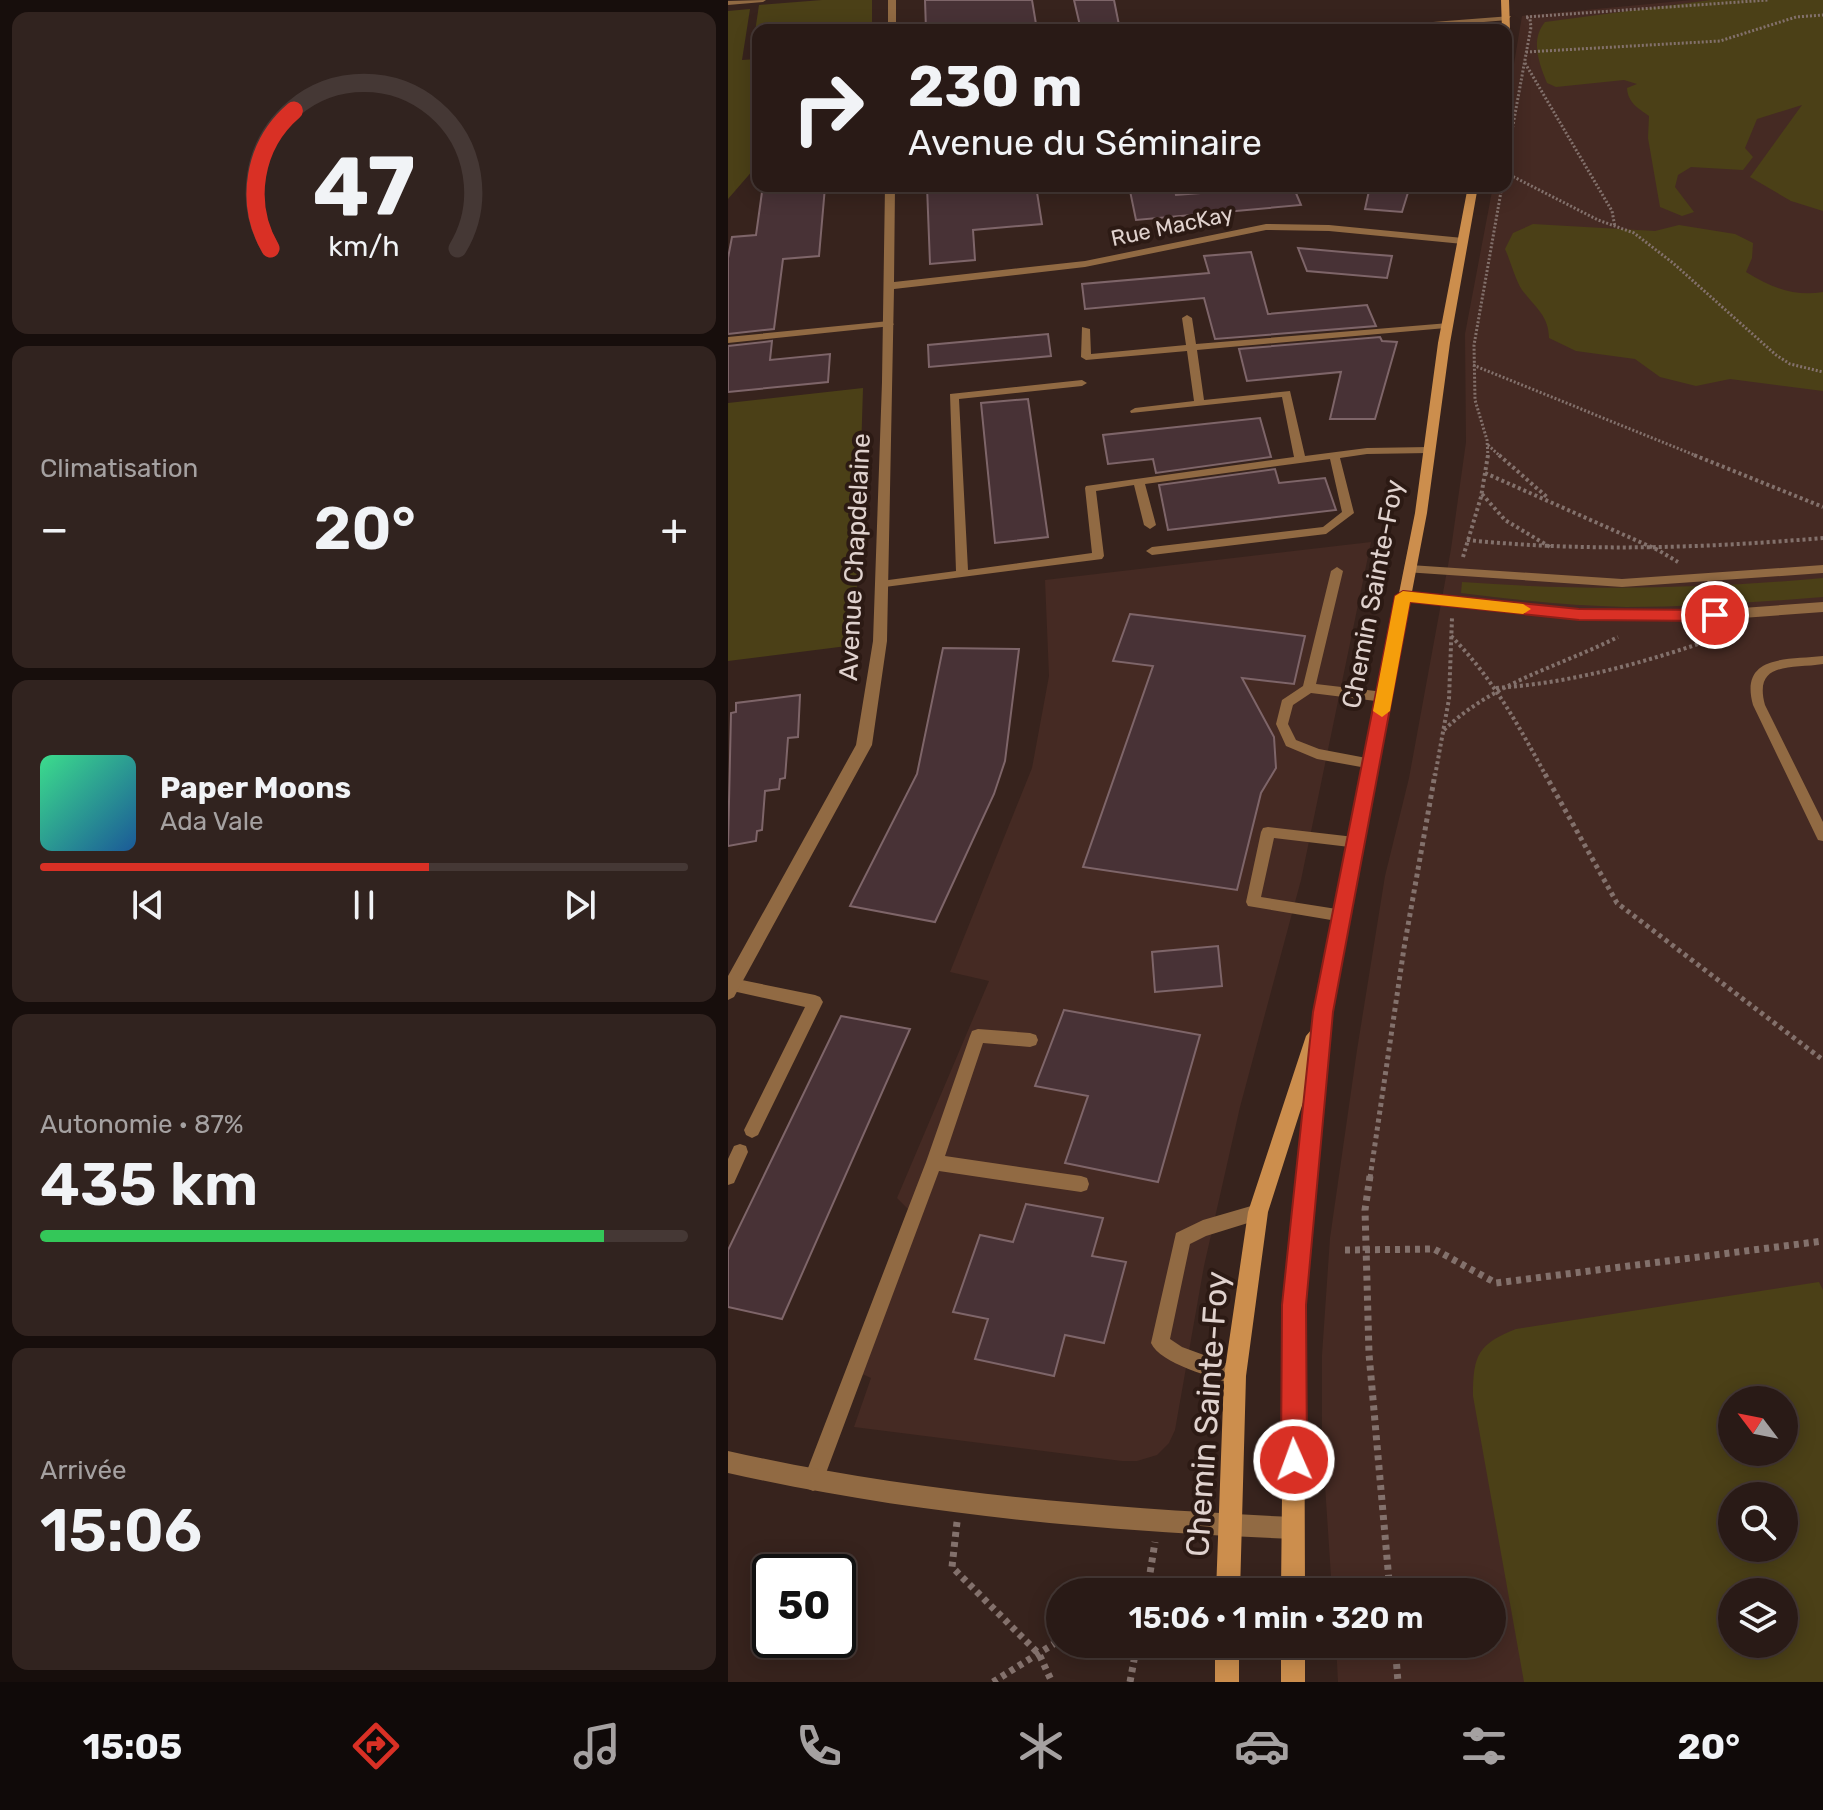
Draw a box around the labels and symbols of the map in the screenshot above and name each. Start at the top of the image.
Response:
street label: Rue MacKay [1108,200,1236,252]
street label: Avenue Chapdelaine [833,432,877,682]
street label: Chemin Sainte-Foy [1336,477,1410,711]
pin [1681,581,1749,649]
street label: Chemin Sainte-Foy [1178,1270,1236,1558]
north arrow [1718,1386,1798,1466]
position arrow [1252,1418,1336,1502]
speed limit sign: 50 [752,1554,856,1658]

